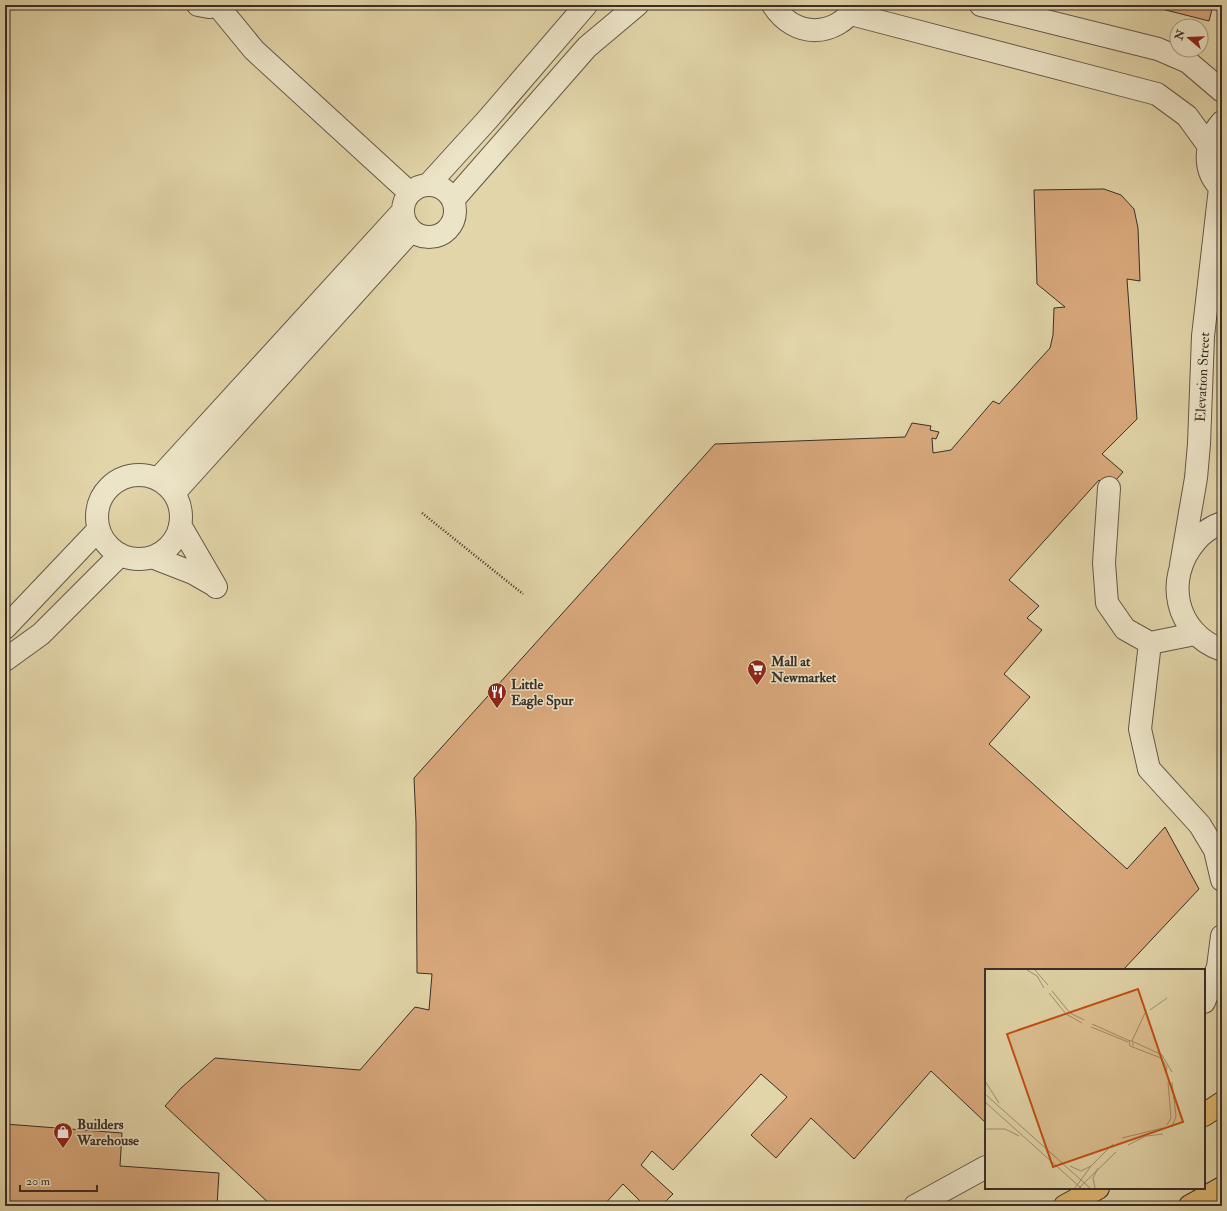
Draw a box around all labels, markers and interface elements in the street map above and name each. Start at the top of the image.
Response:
north arrow [1169,18,1209,58]
text: N [1172,27,1188,43]
street label: Elevation Street [1192,331,1213,422]
place label: Mall at Newmarket [770,653,837,686]
supermarket icon: Mall at Newmarket [746,658,768,686]
place label: Little Eagle Spur [511,676,574,710]
restaurant icon: Little Eagle Spur [486,681,508,709]
inset map [985,969,1205,1189]
place label: Builders Warehouse [76,1116,139,1149]
shop icon: Builders Warehouse [52,1121,74,1149]
scale bar [20,1167,97,1193]
text: 20 m [26,1174,51,1189]

